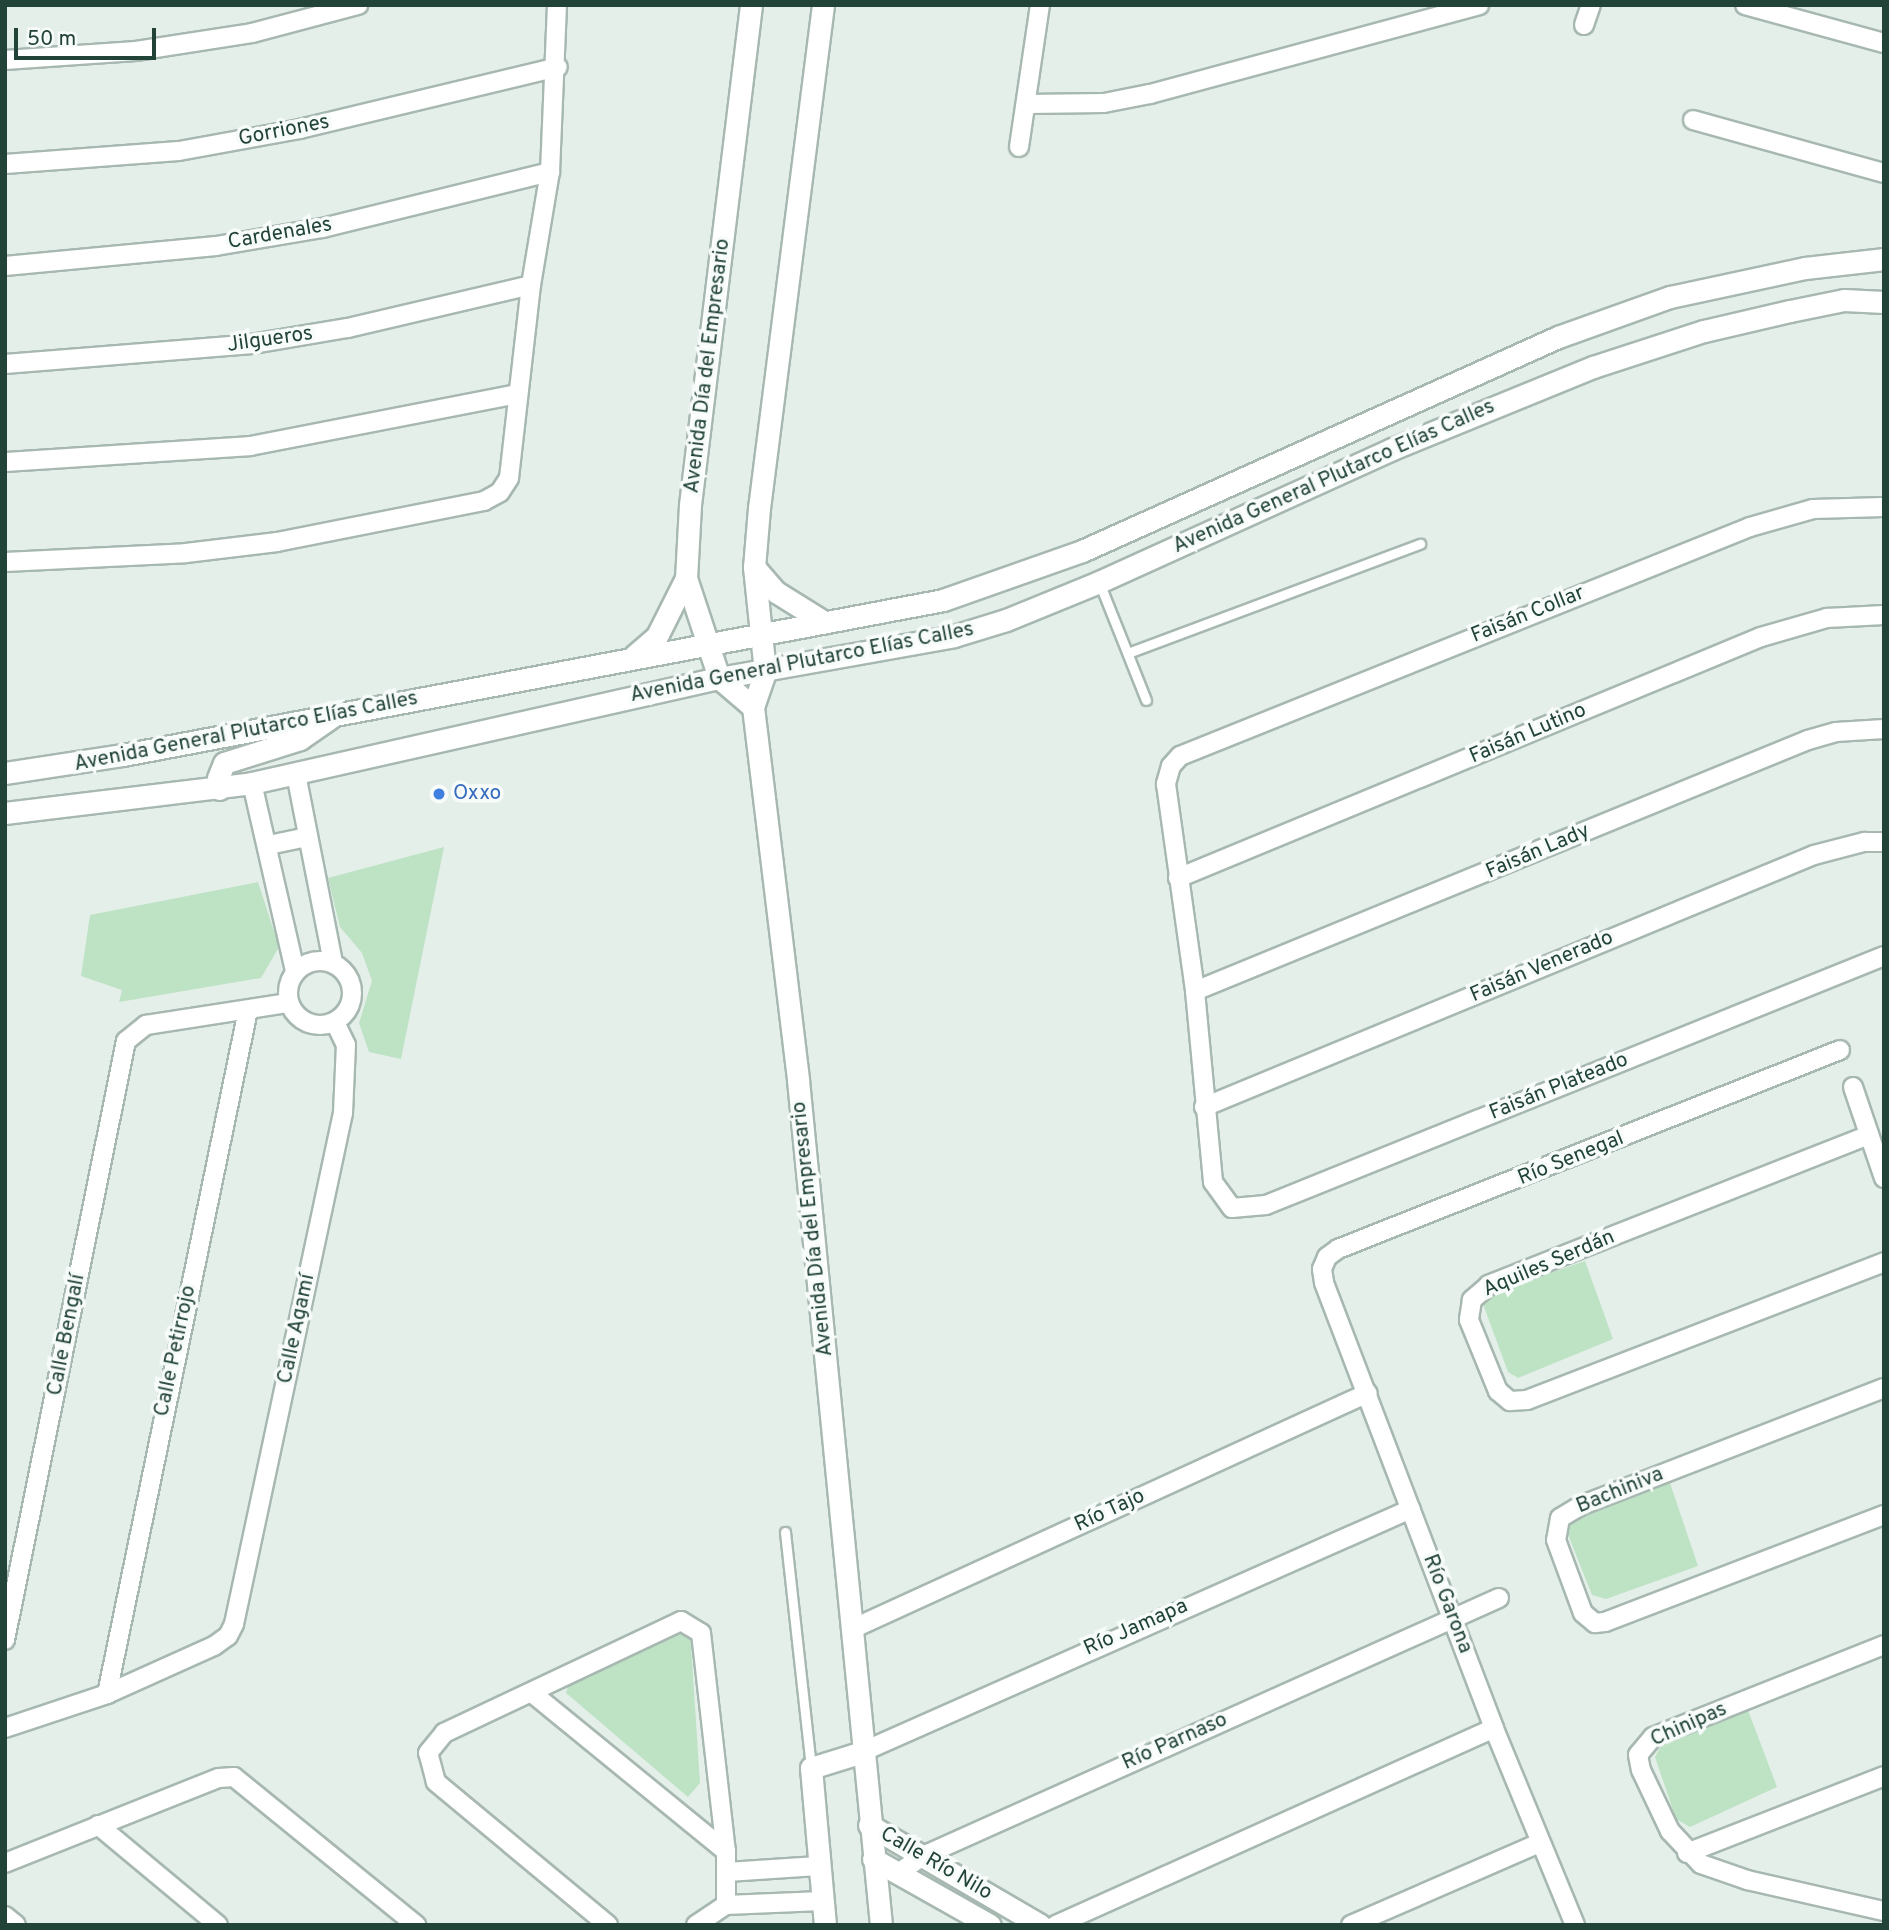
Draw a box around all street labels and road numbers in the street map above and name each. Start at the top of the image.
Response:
street label: Gorriones [236,110,332,152]
street label: Cardenales [226,212,334,256]
street label: Avenida Día del Empresario [680,237,736,495]
street label: Jilgueros [225,322,315,358]
street label: Avenida General Plutarco Elías Calles [1169,394,1499,560]
street label: Faisán Collar [1468,581,1588,649]
street label: Avenida General Plutarco Elías Calles [628,617,976,709]
street label: Avenida General Plutarco Elías Calles [72,686,420,778]
street label: Faisán Lutino [1466,698,1590,770]
street label: Faisán Lady [1482,819,1594,885]
street label: Faisán Venerado [1466,925,1618,1009]
street label: Faisán Plateado [1486,1048,1632,1126]
street label: Avenida Día del Empresario [787,1100,839,1358]
street label: Río Senegal [1514,1126,1628,1192]
street label: Aquiles Serdán [1479,1225,1619,1303]
street label: Calle Agamí [273,1271,321,1387]
street label: Calle Bengalí [43,1272,91,1398]
street label: Calle Petirrojo [150,1283,202,1419]
street label: Bachiniva [1573,1462,1667,1520]
street label: Río Tajo [1070,1484,1150,1538]
street label: Río Garona [1417,1551,1477,1657]
street label: Río Jamapa [1080,1594,1192,1662]
street label: Chinipas [1647,1697,1731,1753]
street label: Río Parnaso [1118,1708,1232,1776]
street label: Calle Río Nilo [875,1822,997,1906]

